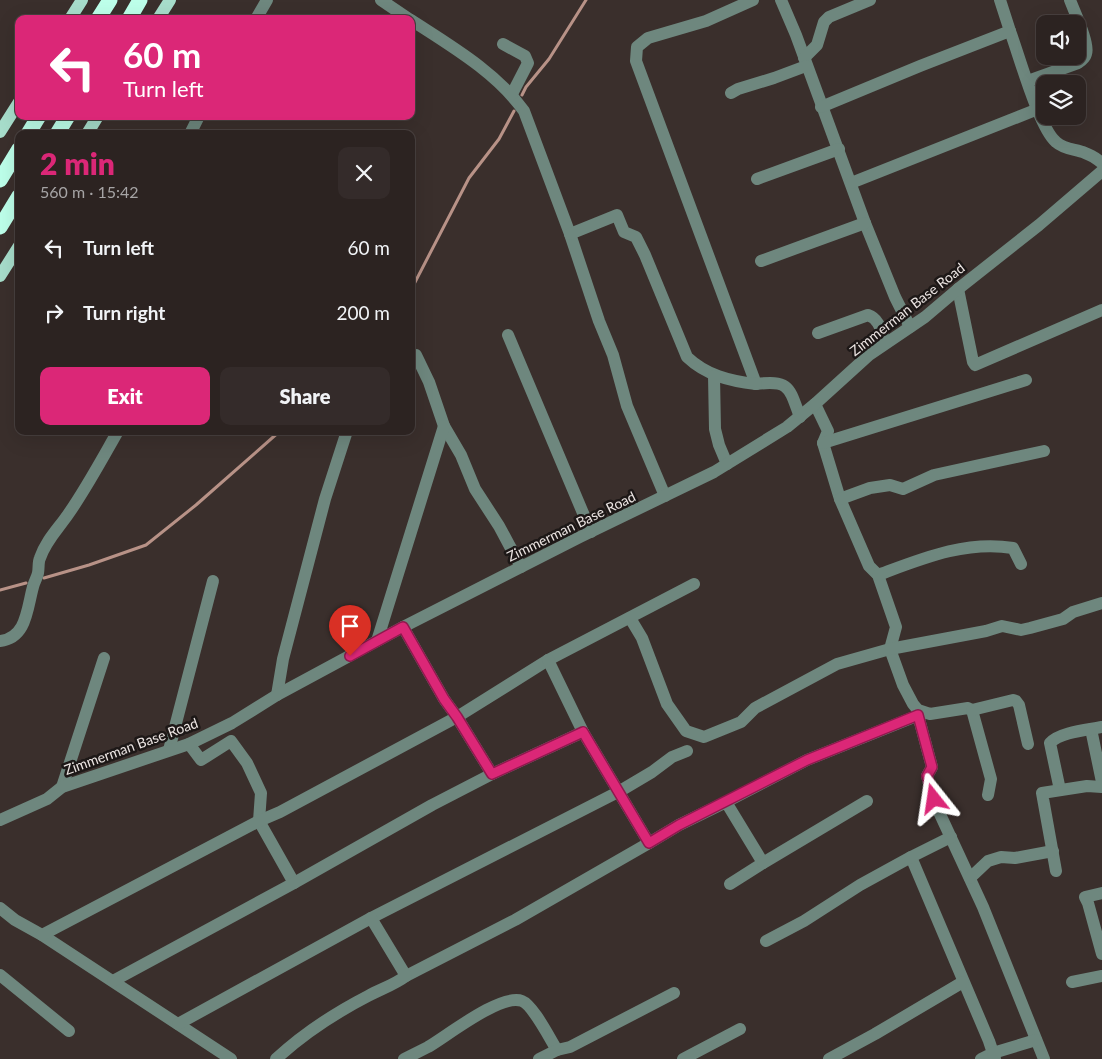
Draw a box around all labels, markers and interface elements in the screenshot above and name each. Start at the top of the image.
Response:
map controls [1036,15,1086,125]
button: sound [1036,15,1086,65]
text: 60 m [123,33,201,75]
icon: left [40,35,105,100]
text: Turn left [123,75,204,102]
button: layers [1036,75,1086,125]
text: 2 min [40,145,115,181]
button: close [338,147,390,199]
text: 560 m · 15:42 [40,182,139,201]
icon: left [40,234,68,262]
text: Turn left [83,236,154,259]
text: 60 m [347,236,390,259]
street label: Zimmerman Base Road [846,259,968,359]
icon: right [40,299,68,327]
text: Turn right [83,301,165,324]
text: 200 m [336,301,390,324]
button: Exit [40,367,210,425]
button: Share [220,367,390,425]
street label: Zimmerman Base Road [504,487,638,565]
pin [329,605,371,656]
icon: arrive [336,612,364,640]
street label: Zimmerman Base Road [62,714,200,778]
position arrow [907,772,959,824]

